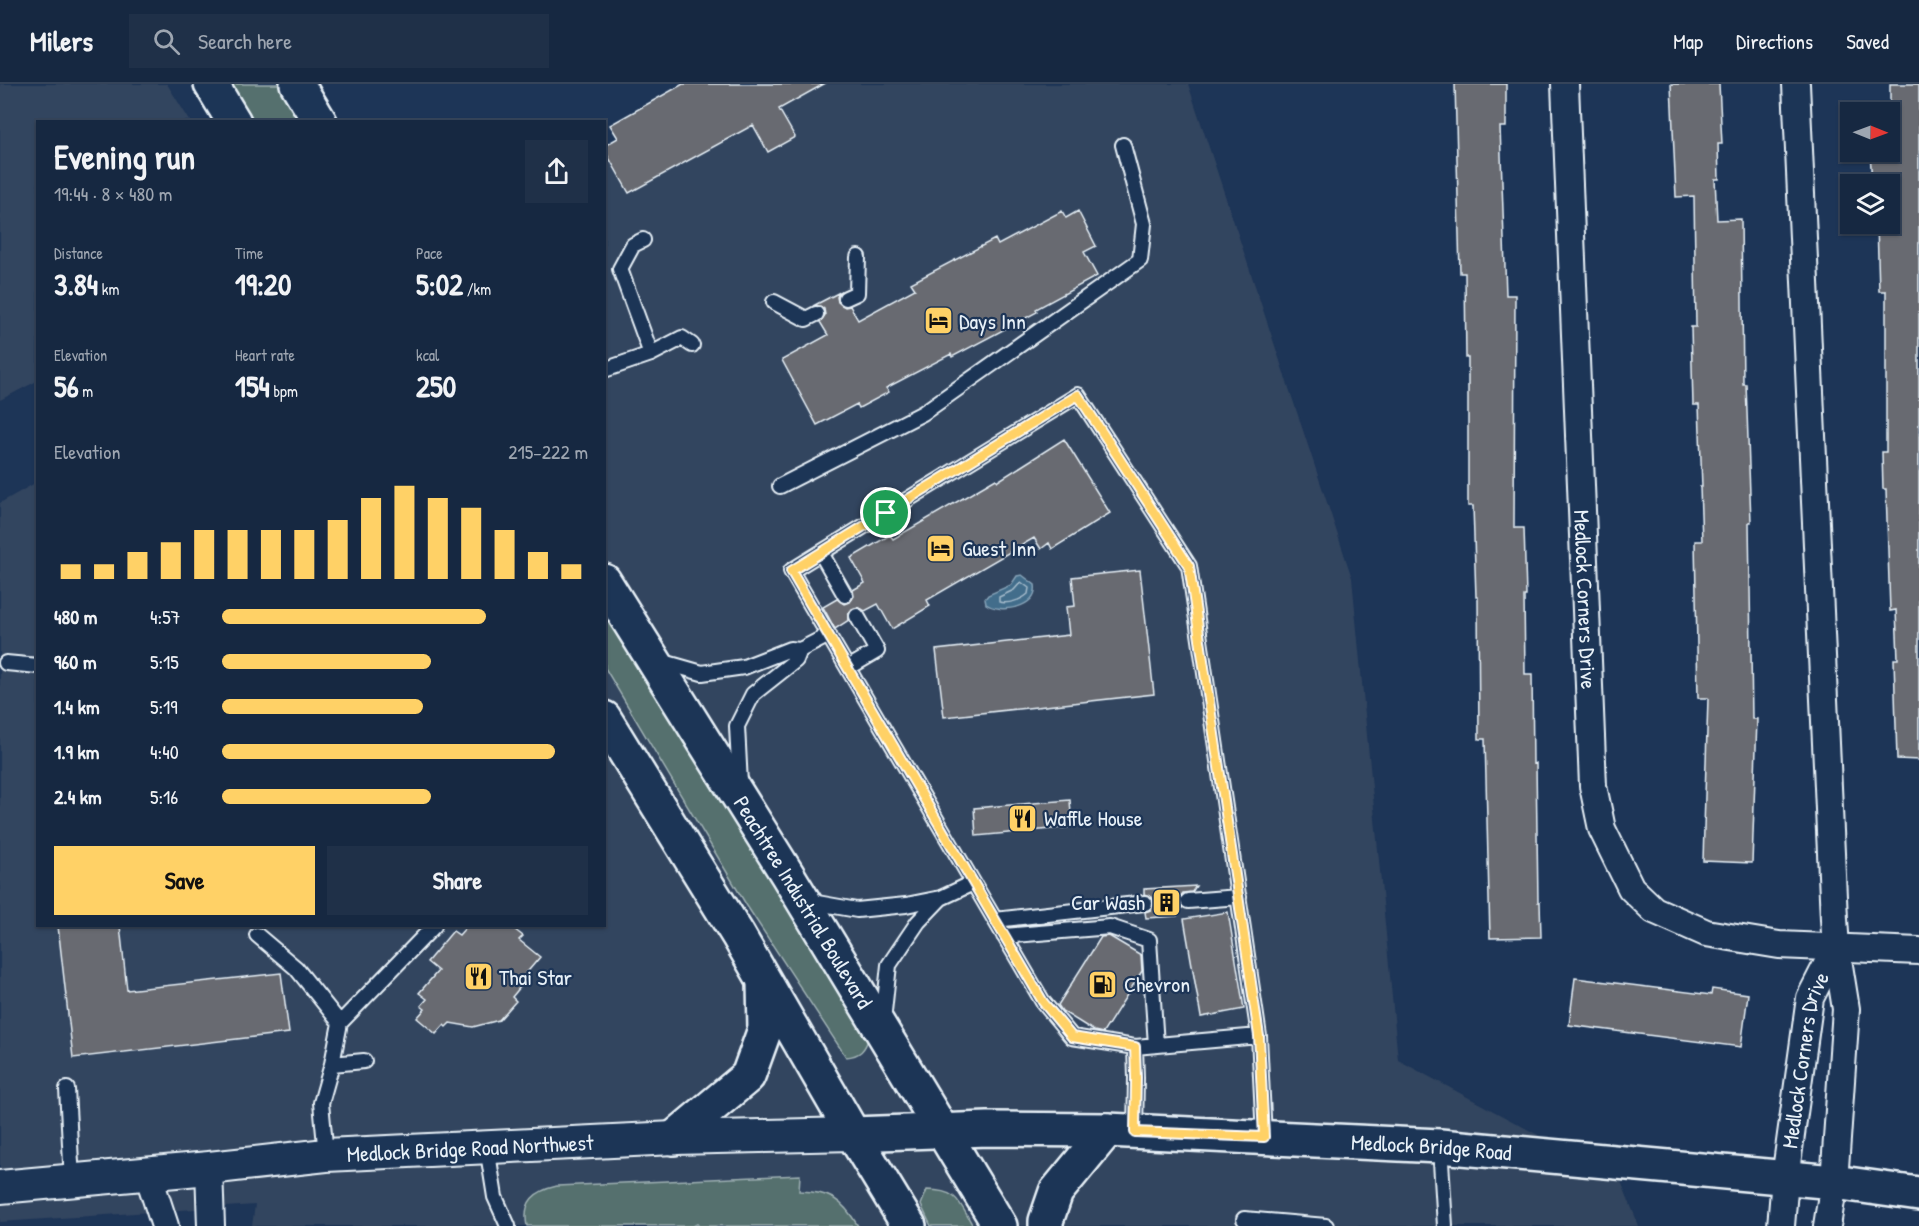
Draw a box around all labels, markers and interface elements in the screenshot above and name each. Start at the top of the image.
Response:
search box [129,14,549,68]
text: Milers [30,22,93,60]
icon: search [150,25,183,58]
text: Search here [198,26,292,56]
text: Map [1673,27,1703,56]
text: Directions [1736,27,1813,56]
text: Saved [1846,27,1889,56]
north arrow [1840,102,1900,162]
map controls [1840,102,1900,234]
text: Evening run [54,135,195,179]
button: share [525,140,588,203]
button: layers [1840,174,1900,234]
text: 19:44 · 8 × 480 m [54,180,172,207]
text: Distance [54,242,103,264]
text: Time [235,242,263,264]
text: Pace [416,242,443,264]
text: 3.84 [54,264,98,304]
text: 19:20 [235,264,291,304]
text: 5:02 [416,264,463,304]
text: km [98,278,119,300]
text: /km [463,278,491,300]
hotel icon: Days Inn [922,305,954,337]
place label: Days Inn [959,306,1026,336]
text: Elevation [54,344,107,366]
text: Heart rate [235,344,295,366]
text: kcal [416,344,439,366]
text: 56 [54,366,79,406]
text: 154 [235,366,270,406]
text: 250 [416,366,456,406]
text: m [79,380,93,402]
text: bpm [270,380,298,402]
text: Elevation [54,438,120,465]
text: 215–222 m [508,438,588,465]
pin [860,487,911,538]
icon: arrive [869,496,902,529]
street label: Medlock Corners Drive [1567,509,1604,690]
hotel icon: Guest Inn [925,532,957,564]
place label: Guest Inn [962,533,1036,563]
text: 480 m [54,603,97,630]
text: 4:57 [150,603,181,630]
text: 960 m [54,648,96,675]
text: 5:15 [150,648,179,675]
text: 1.4 km [54,693,100,720]
text: 5:19 [150,693,178,720]
text: 1.9 km [54,738,99,765]
text: 4:40 [150,738,179,765]
text: 2.4 km [54,783,102,810]
text: 5:16 [150,783,178,810]
street label: Peachtree Industrial Boulevard [727,790,880,1014]
restaurant icon: Waffle House [1007,802,1039,834]
place label: Waffle House [1044,803,1143,833]
button: Save [54,846,315,915]
button: Share [327,846,588,915]
building icon: Car Wash [1150,886,1182,918]
place label: Car Wash [1071,887,1145,917]
restaurant icon: Thai Star [462,961,494,993]
place label: Thai Star [499,962,572,992]
street label: Medlock Corners Drive [1774,966,1836,1150]
fuel station icon: Chevron [1087,968,1119,1000]
place label: Chevron [1124,969,1190,999]
street label: Medlock Bridge Road Northwest [346,1127,595,1169]
street label: Medlock Bridge Road [1350,1127,1513,1168]

